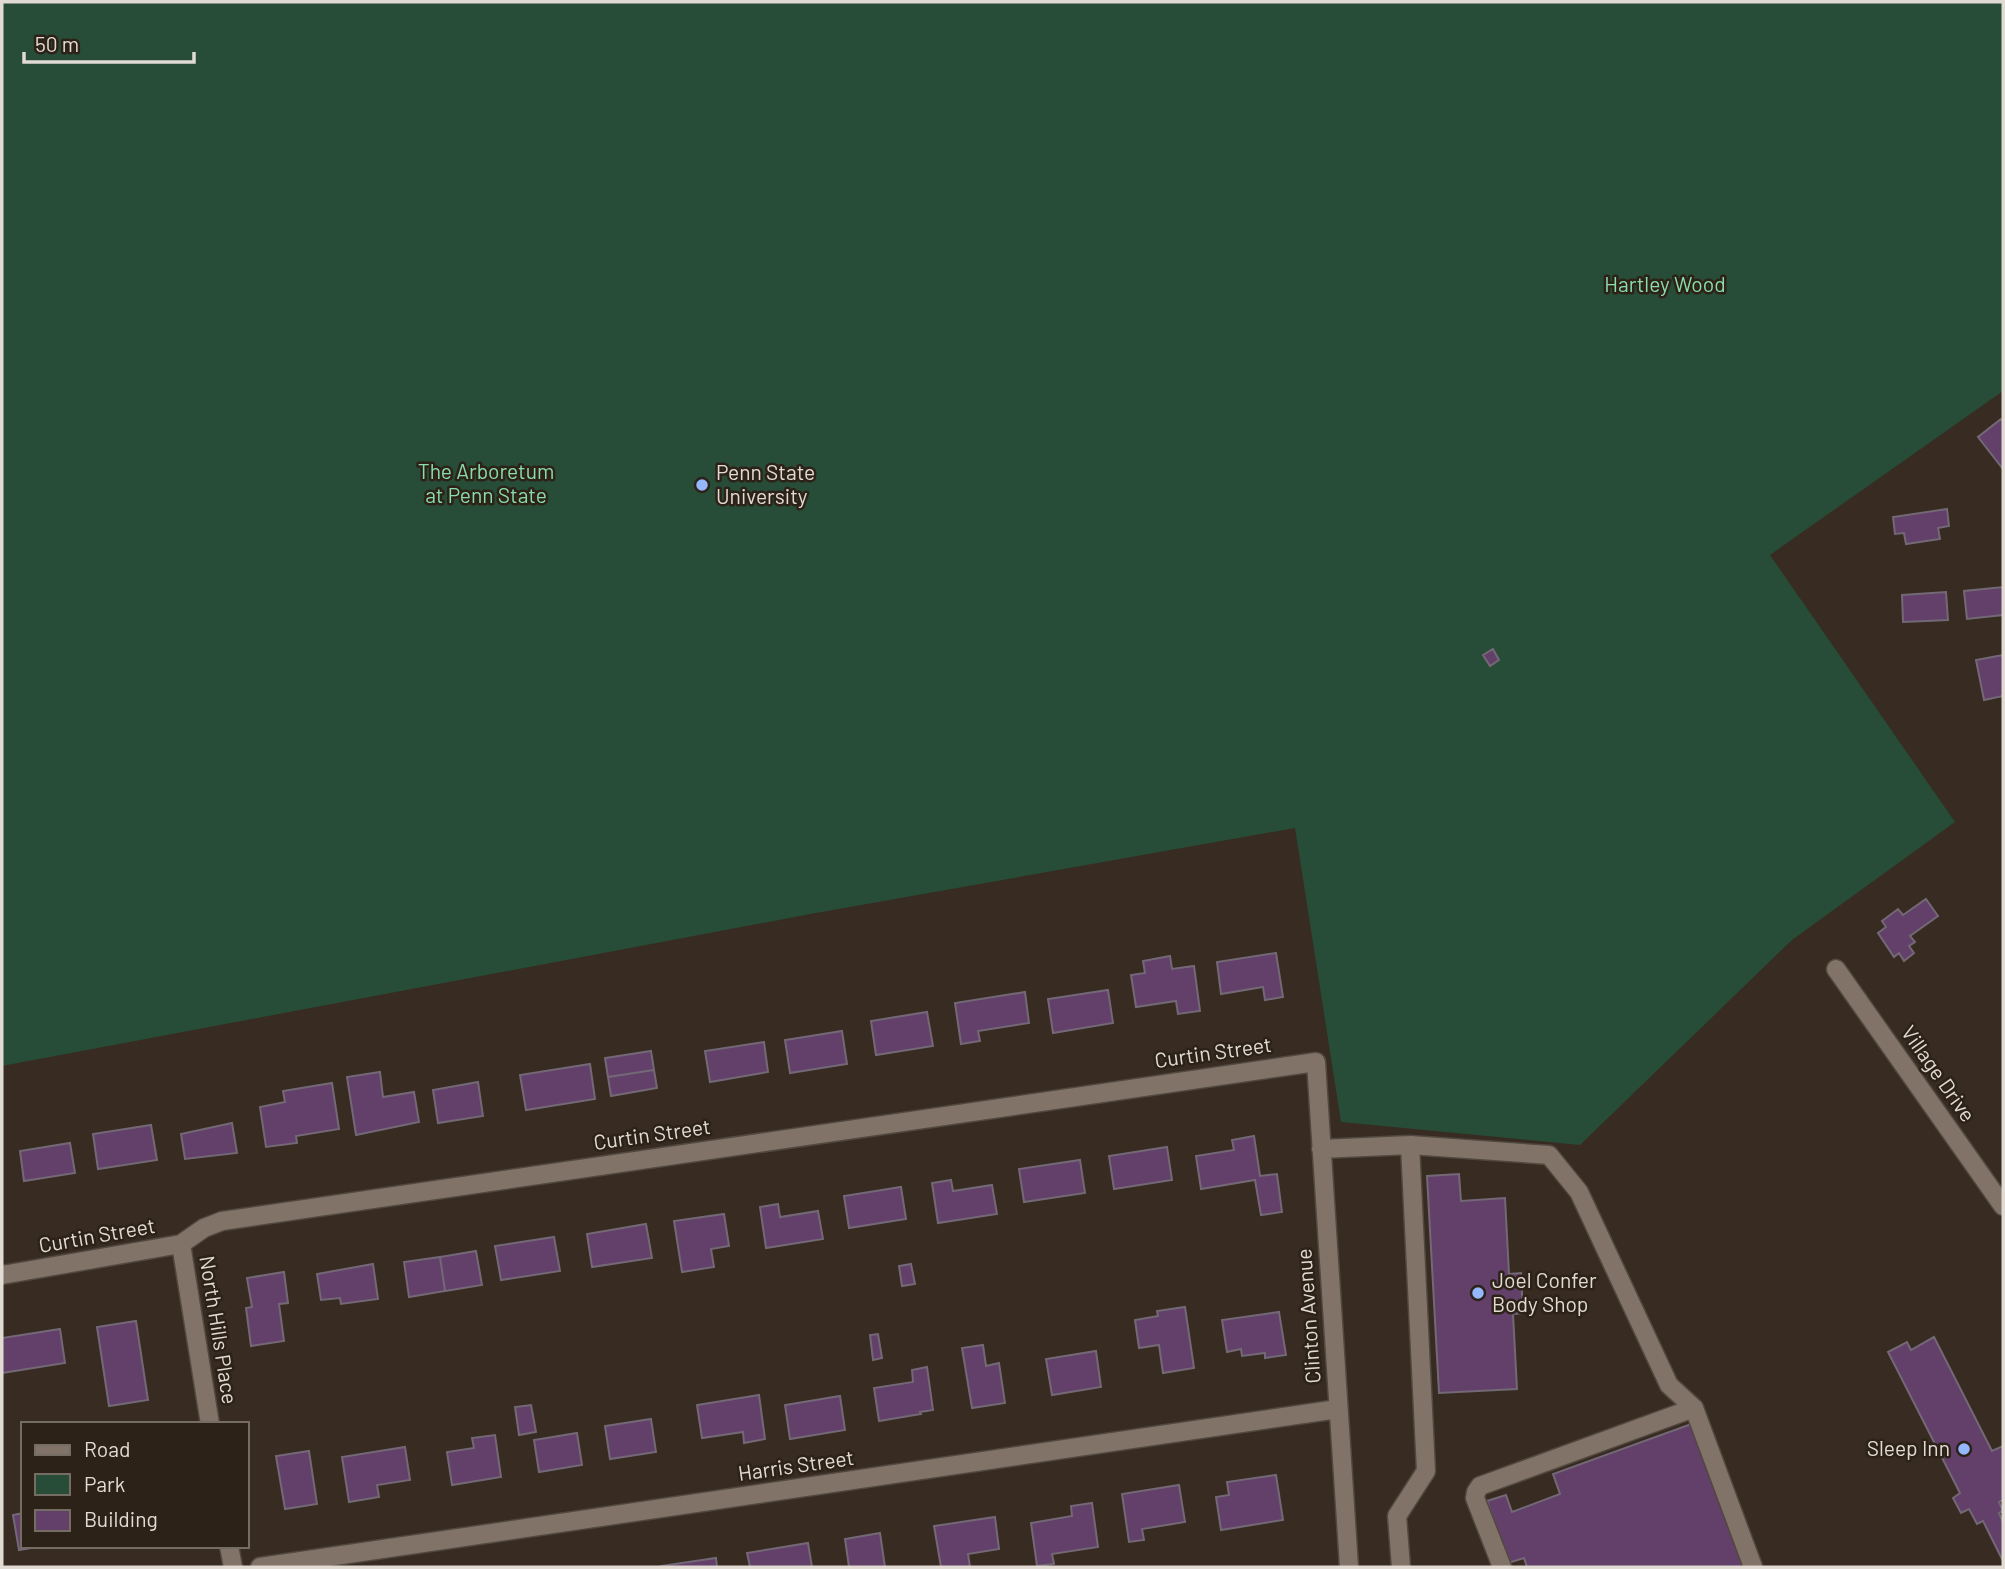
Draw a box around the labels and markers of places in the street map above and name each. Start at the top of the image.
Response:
place label: Penn State University [716,459,815,508]
marker: Penn State University [694,477,710,493]
place label: Joel Confer Body Shop [1492,1267,1597,1316]
marker: Joel Confer Body Shop [1470,1285,1486,1301]
place label: Sleep Inn [1867,1435,1950,1460]
marker: Sleep Inn [1956,1441,1972,1457]

